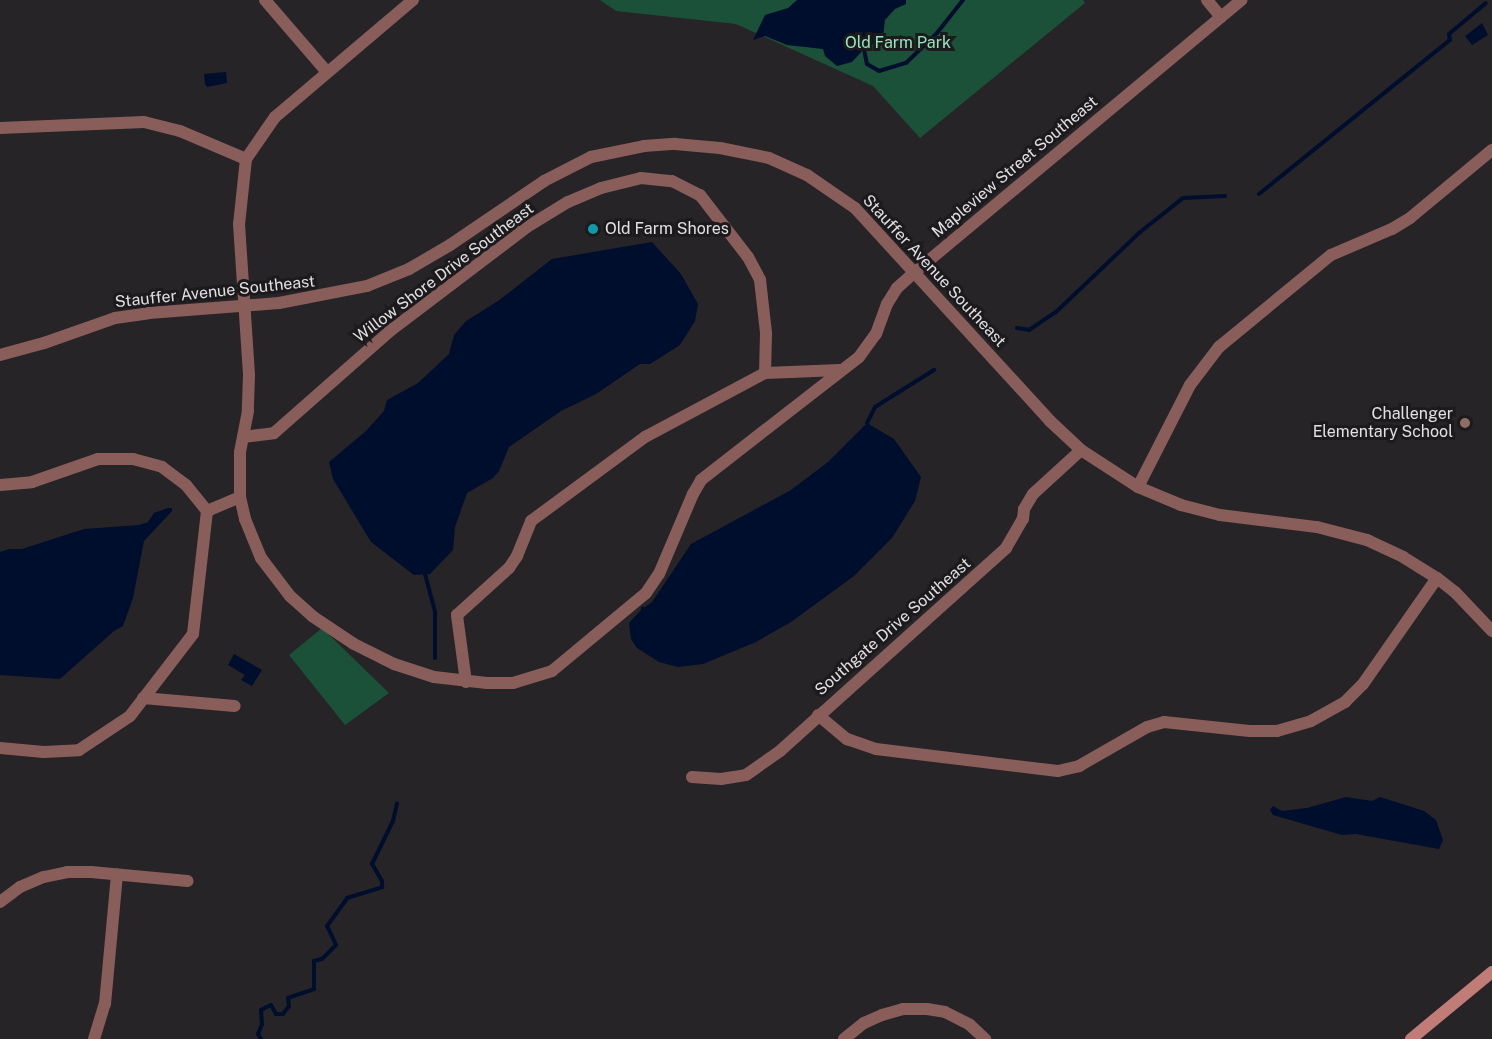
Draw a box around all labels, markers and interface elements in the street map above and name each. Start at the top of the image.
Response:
park label: Old Farm Park [845,33,951,53]
street label: Mapleview Street Southeast [928,92,1102,242]
street label: Stauffer Avenue Southeast [858,191,1010,351]
street label: Willow Shore Drive Southeast [350,199,538,347]
place label: Old Farm Shores [605,219,729,239]
marker: Old Farm Shores [586,222,600,236]
street label: Stauffer Avenue Southeast [114,272,316,312]
place label: Challenger Elementary School [1313,404,1453,442]
marker: Challenger Elementary School [1458,416,1472,430]
street label: Southgate Drive Southeast [811,554,975,700]

